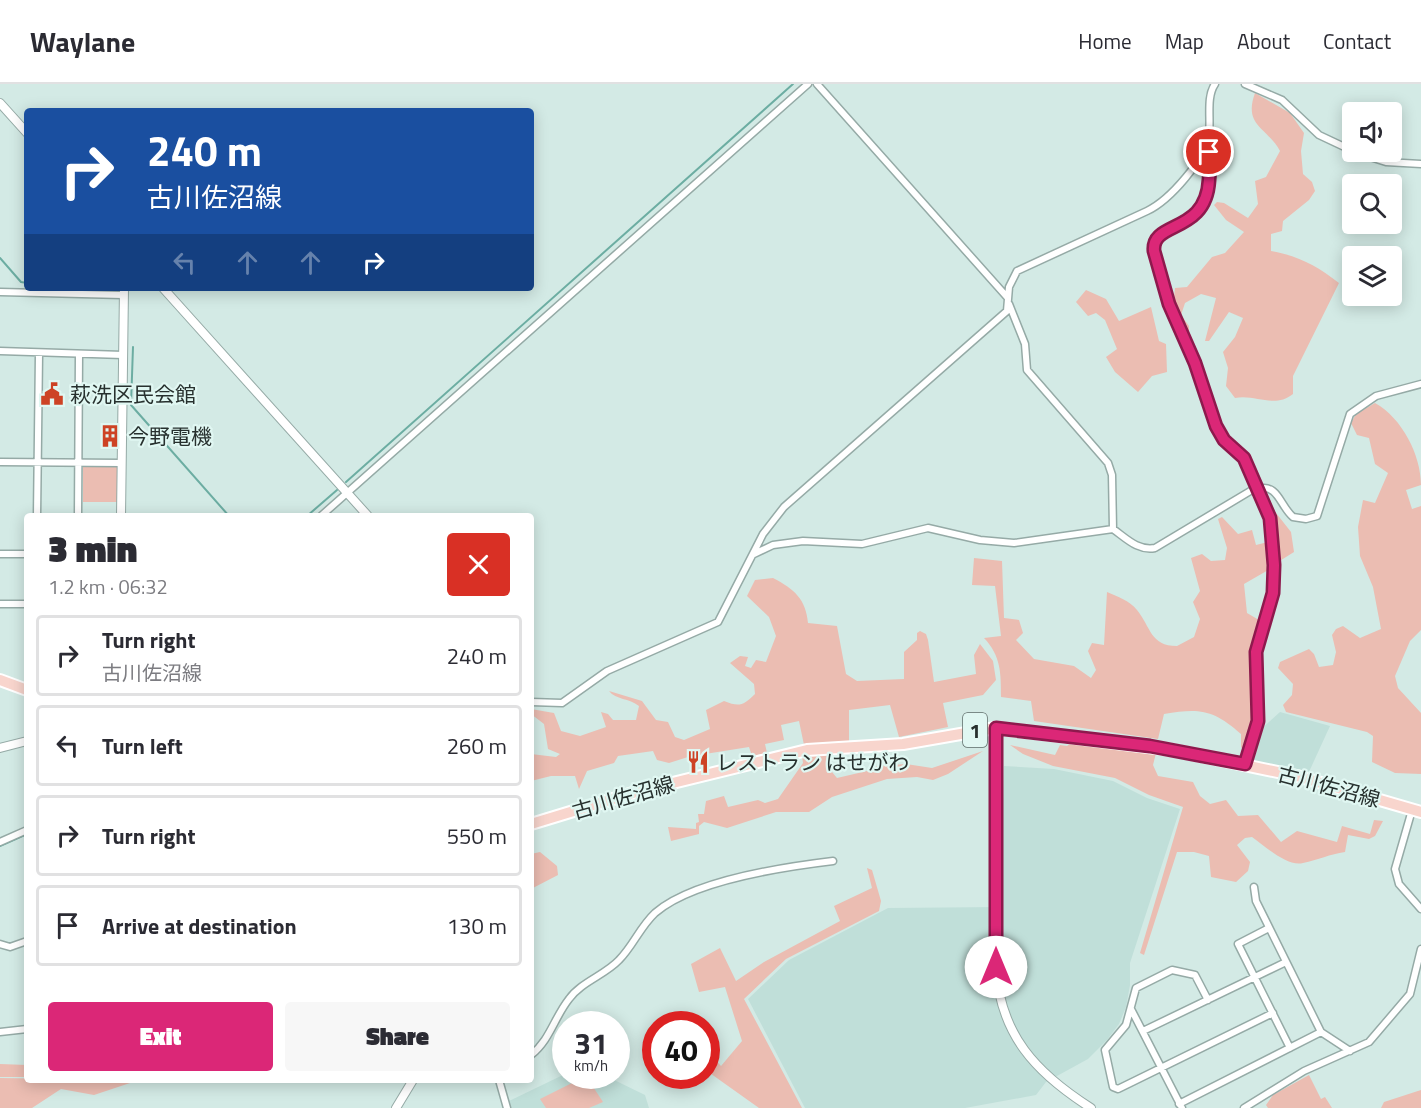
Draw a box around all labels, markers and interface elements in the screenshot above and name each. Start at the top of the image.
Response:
text: Waylane [30,20,135,63]
text: Home [1078,25,1132,57]
text: Map [1165,25,1204,57]
text: About [1237,25,1290,57]
text: Contact [1323,25,1391,57]
map controls [1342,102,1402,306]
button: sound [1342,102,1402,162]
text: 240 m [147,118,262,182]
pin [1183,126,1234,177]
icon: right [48,132,126,210]
icon: arrive [1192,135,1225,168]
button: search [1342,174,1402,234]
text: 古川佐沼線 [147,176,282,217]
icon: left [168,246,201,279]
icon: ahead [231,246,264,279]
icon: ahead [294,246,327,279]
icon: right [357,246,390,279]
button: layers [1342,246,1402,306]
place label: 萩洗区民会館 [70,378,196,410]
public building icon: 萩洗区民会館 [39,381,65,407]
place label: 今野電機 [128,420,212,452]
building icon: 今野電機 [97,423,123,449]
text: 3 min [48,521,137,576]
button: close [447,533,510,596]
text: 1.2 km · 06:32 [48,571,168,602]
text: Turn right [102,623,196,657]
icon: right [51,639,84,672]
text: 240 m [447,639,507,673]
text: 古川佐沼線 [102,657,202,688]
road number: 1 [963,713,987,747]
icon: left [51,729,84,762]
text: Turn left [102,729,183,763]
text: 260 m [447,729,507,763]
place label: レストラン はせがわ [716,746,910,778]
restaurant icon: レストラン はせがわ [685,749,711,775]
street label: 古川佐沼線 [1274,757,1384,815]
street label: 古川佐沼線 [568,767,678,827]
icon: right [51,819,84,852]
text: Turn right [102,819,196,853]
text: 550 m [447,819,507,853]
icon: arrive [51,909,84,942]
text: Arrive at destination [102,909,297,943]
text: 130 m [447,909,507,943]
position arrow [964,935,1028,999]
button: Exit [48,1002,273,1071]
button: Share [285,1002,510,1071]
speed limit sign: 40 [642,1011,720,1089]
text: 31 [574,1020,608,1066]
text: km/h [574,1054,608,1077]

